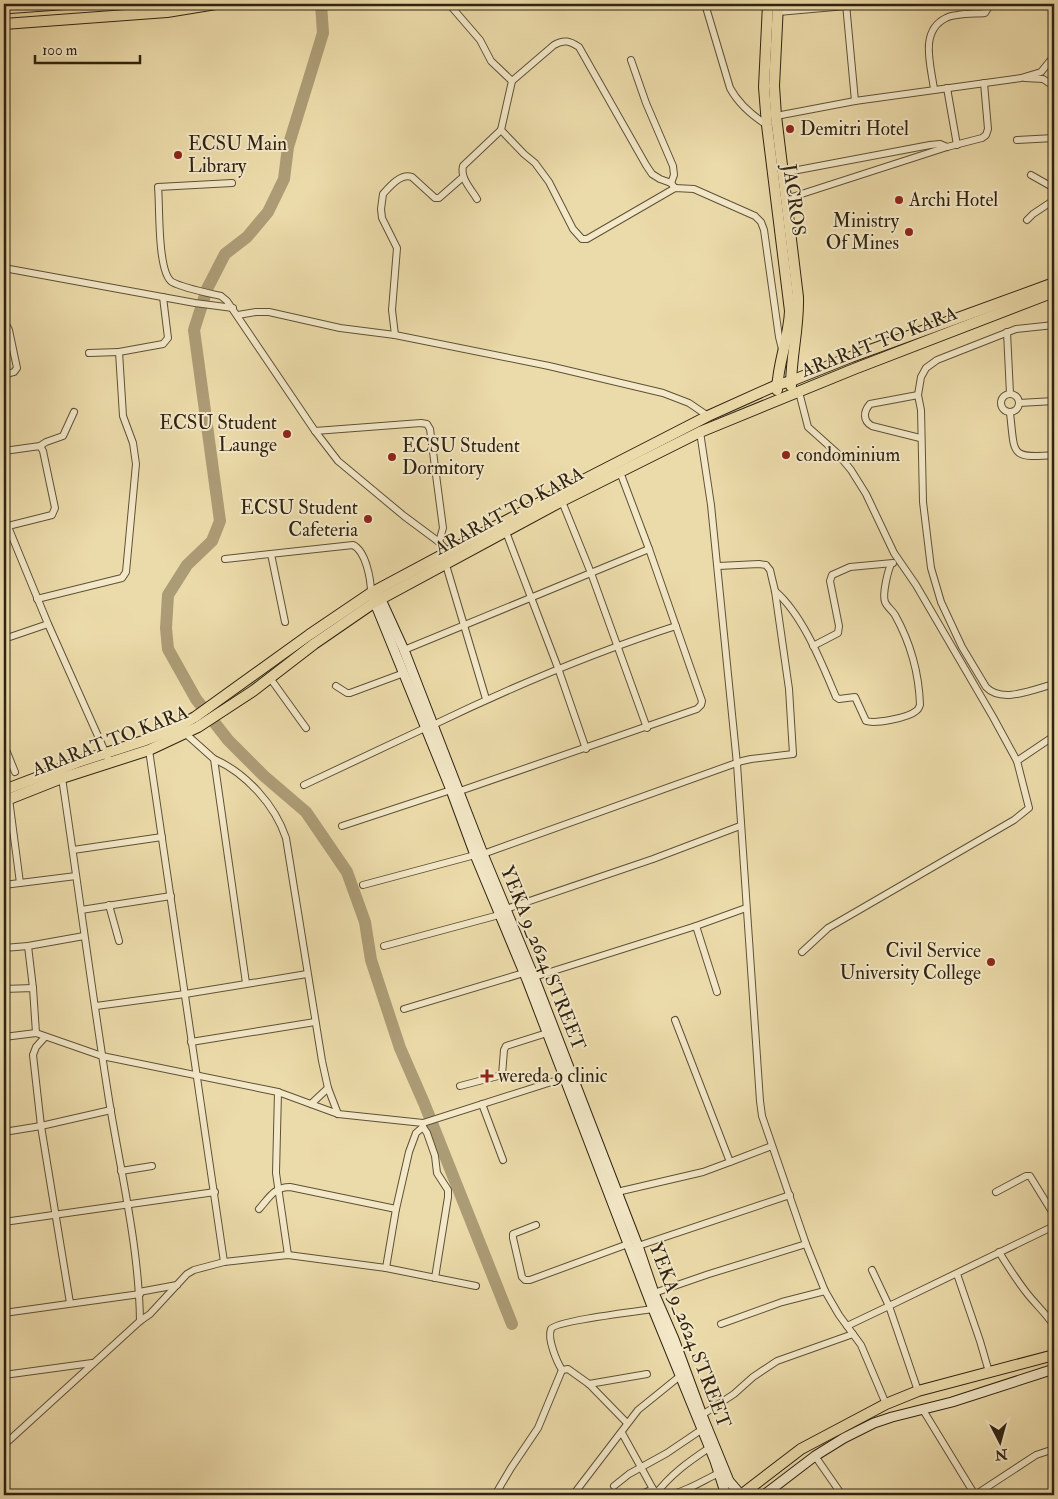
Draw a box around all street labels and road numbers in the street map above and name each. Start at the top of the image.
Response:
street label: JACROS [777,161,811,238]
street label: ARARAT TO KARA [797,301,961,383]
street label: ARARAT TO KARA [429,462,588,561]
street label: ARARAT TO KARA [28,700,192,782]
street label: YEKA 9_2624 STREET [495,862,591,1054]
street label: YEKA 9_2624 STREET [644,1239,736,1431]

